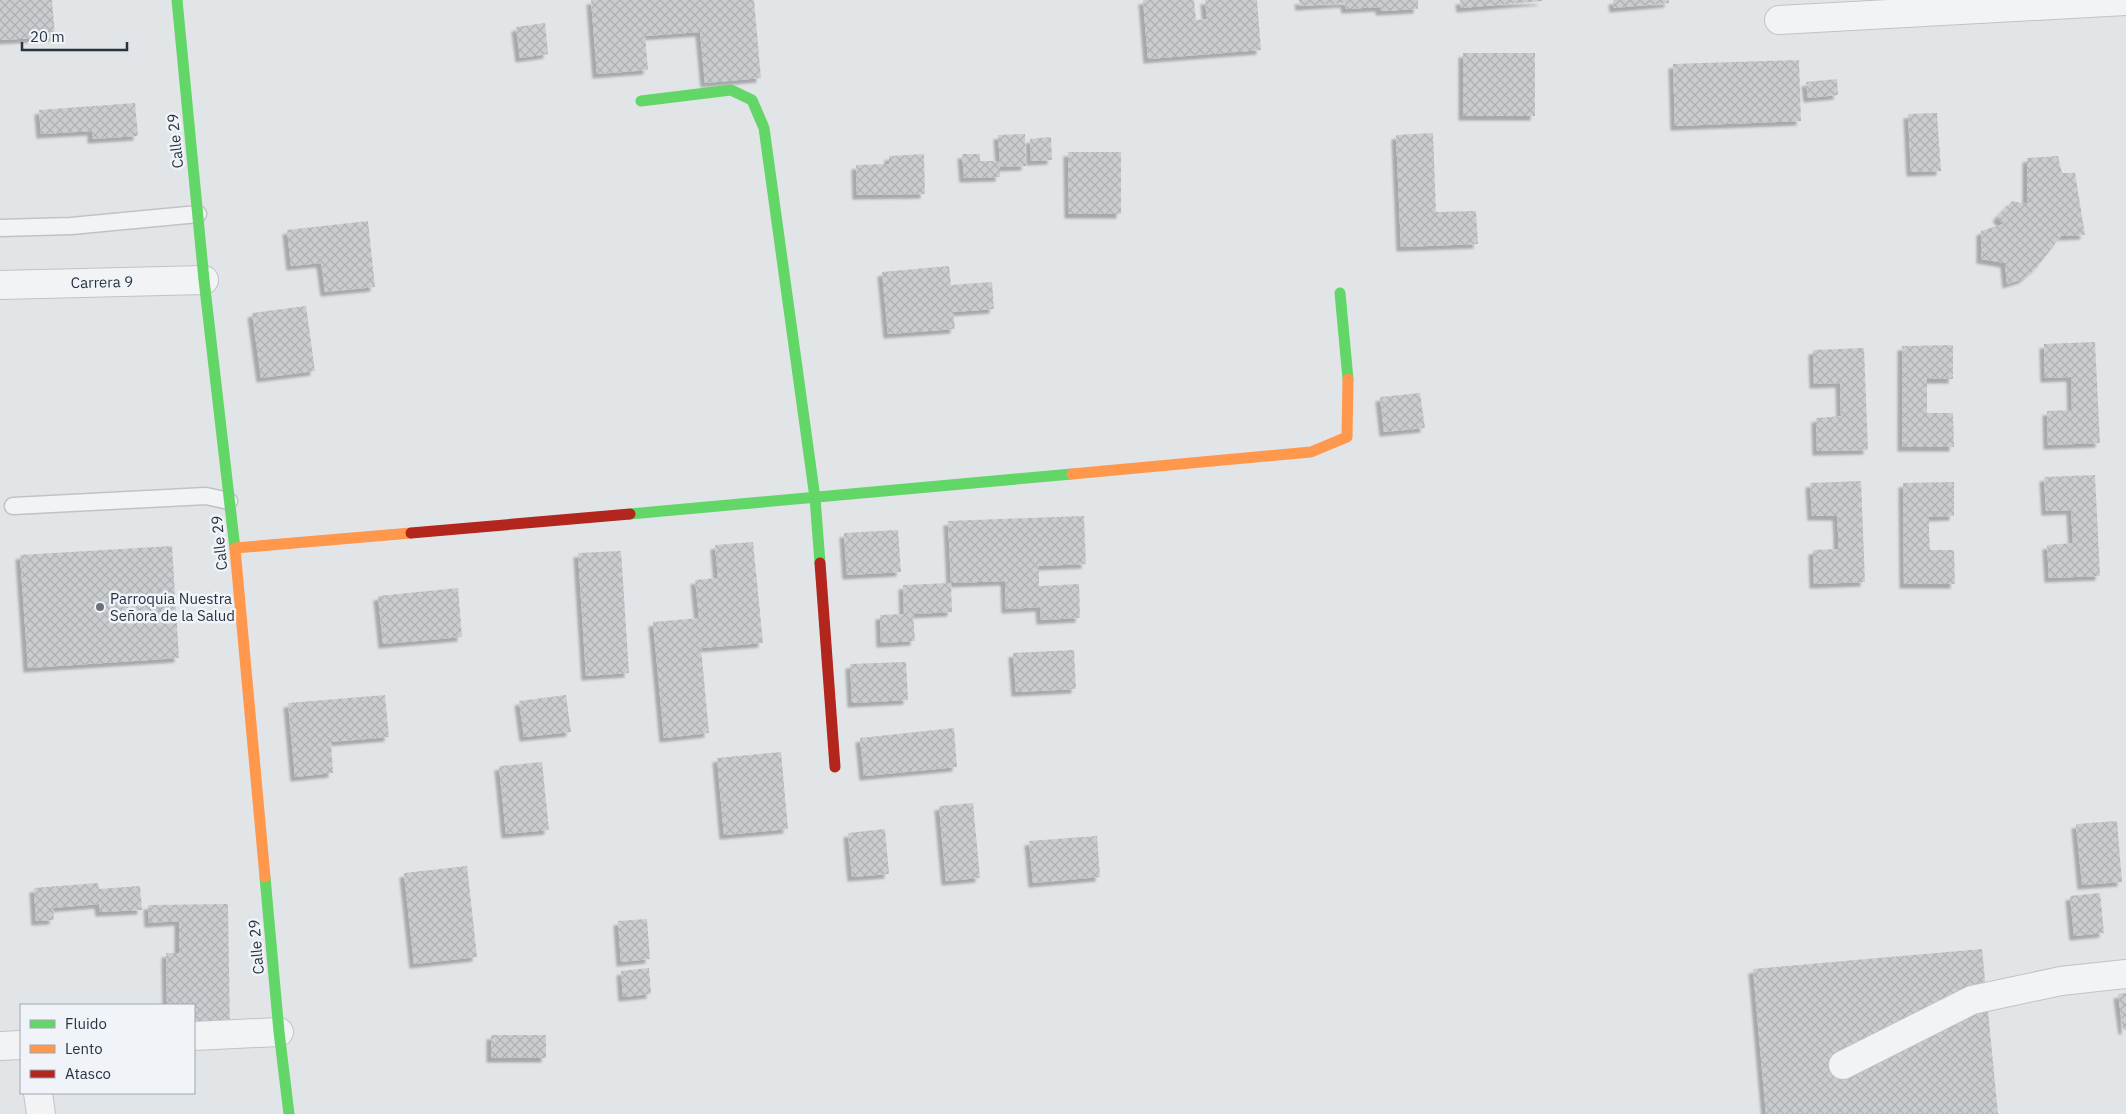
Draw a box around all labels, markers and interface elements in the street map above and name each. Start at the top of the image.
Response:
scale bar [22,20,128,52]
text: 20 m [30,27,65,46]
street label: Calle 29 [163,113,187,169]
street label: Carrera 9 [71,272,133,292]
street label: Calle 29 [207,515,231,571]
place label: Parroquia Nuestra Señora de la Salud [110,589,235,625]
marker: Parroquia Nuestra Señora de la Salud [94,601,106,613]
street label: Calle 29 [244,919,268,975]
legend [20,1004,195,1094]
text: Fluido [65,1014,107,1033]
text: Lento [65,1039,103,1058]
text: Atasco [65,1064,111,1083]

